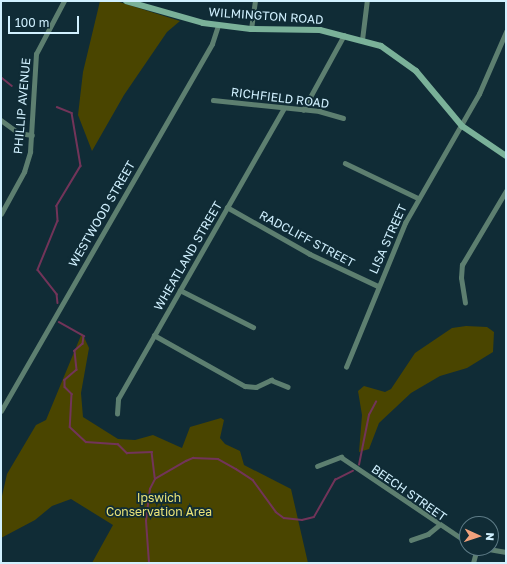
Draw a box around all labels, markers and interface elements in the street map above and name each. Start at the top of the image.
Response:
street label: WILMINGTON ROAD [208,5,324,27]
scale bar [10,8,81,34]
text: 100 m [15,15,49,30]
street label: PHILLIP AVENUE [11,57,33,155]
street label: RICHFIELD ROAD [230,85,330,111]
street label: WESTWOOD STREET [66,158,138,270]
street label: WHEATLAND STREET [151,199,225,313]
street label: LISA STREET [366,202,410,276]
street label: RADCLIFF STREET [257,208,357,270]
street label: BEECH STREET [369,462,449,524]
park label: Ipswich Conservation Area [106,491,212,519]
north arrow [459,516,499,556]
text: N [484,532,497,541]

